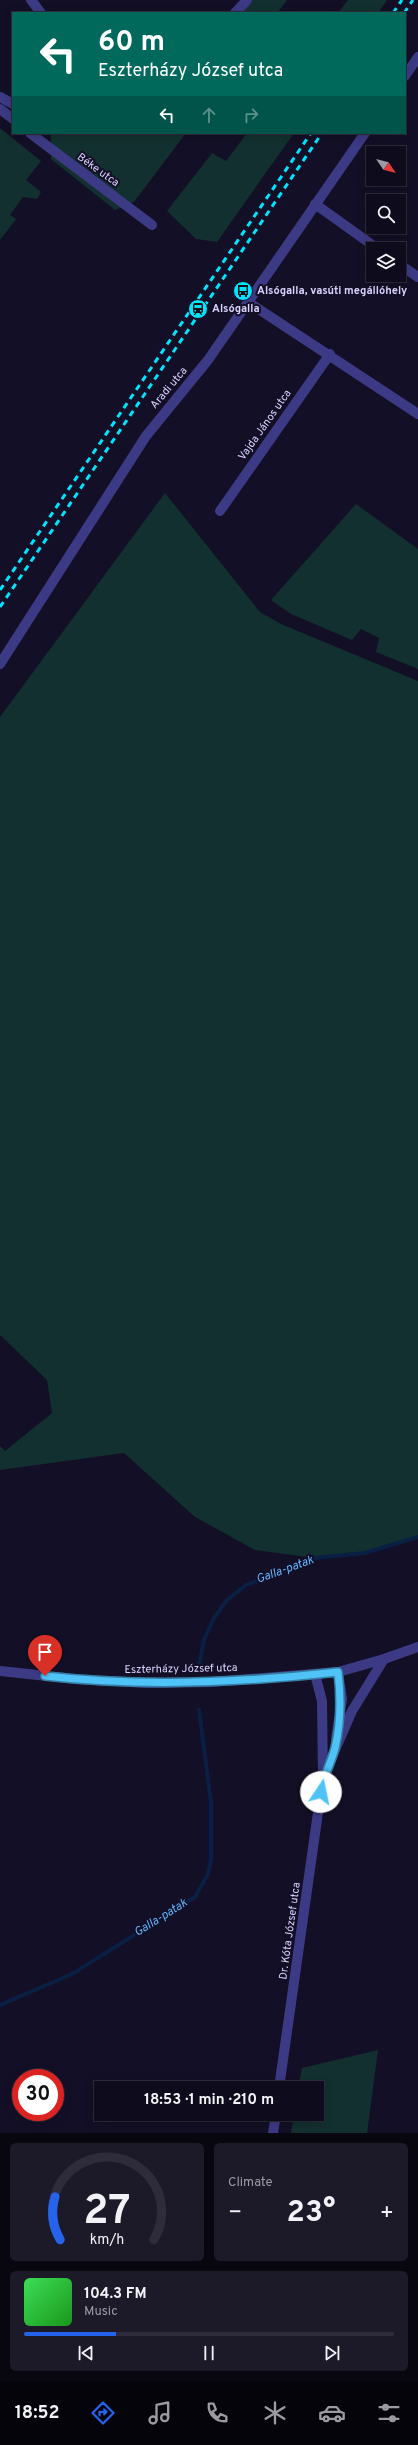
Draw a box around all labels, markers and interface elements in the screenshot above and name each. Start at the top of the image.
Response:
text: 60 m [98,25,165,61]
icon: left [32,28,84,80]
text: Eszterházy József utca [98,60,283,83]
icon: left [156,104,178,126]
icon: ahead [198,104,220,126]
icon: right [240,104,262,126]
north arrow [366,146,406,186]
map controls [366,146,406,282]
street label: Béke utca [74,150,122,190]
button: search [366,194,406,234]
button: layers [366,242,406,282]
bus stop icon: Alsógalla, vasúti megállóhely [232,280,254,302]
place label: Alsógalla, vasúti megállóhely [257,284,407,298]
station icon: Alsógalla [187,298,209,320]
place label: Alsógalla [212,302,260,316]
street label: Aradi utca [147,364,191,412]
street label: Vajda János utca [235,387,295,463]
water label: Galla-patak [254,1552,317,1588]
pin [28,1635,62,1676]
icon: arrive [34,1641,56,1663]
street label: Eszterházy József utca [124,1661,238,1677]
position arrow [300,1771,342,1813]
street label: Dr. Kóta József utca [276,1881,304,1981]
water label: Galla-patak [131,1895,191,1941]
speed limit sign: 30 [12,2069,64,2121]
text: 18:53 · 1 min · 210 m [144,2091,274,2110]
text: Climate [228,2175,273,2191]
text: 27 [83,2186,131,2239]
text: 23° [287,2195,335,2232]
text: − [228,2200,242,2227]
text: + [380,2200,394,2227]
text: km/h [90,2231,124,2249]
text: 104.3 FM [84,2285,147,2304]
text: Music [84,2304,118,2320]
icon: previous [75,2342,97,2364]
icon: pause [198,2342,220,2364]
icon: next [321,2342,343,2364]
icon: directions [89,2399,117,2427]
icon: music [146,2399,174,2427]
icon: phone [203,2399,231,2427]
icon: climate [261,2399,289,2427]
icon: car [318,2399,346,2427]
icon: filters [375,2399,403,2427]
text: 18:52 [15,2402,60,2425]

